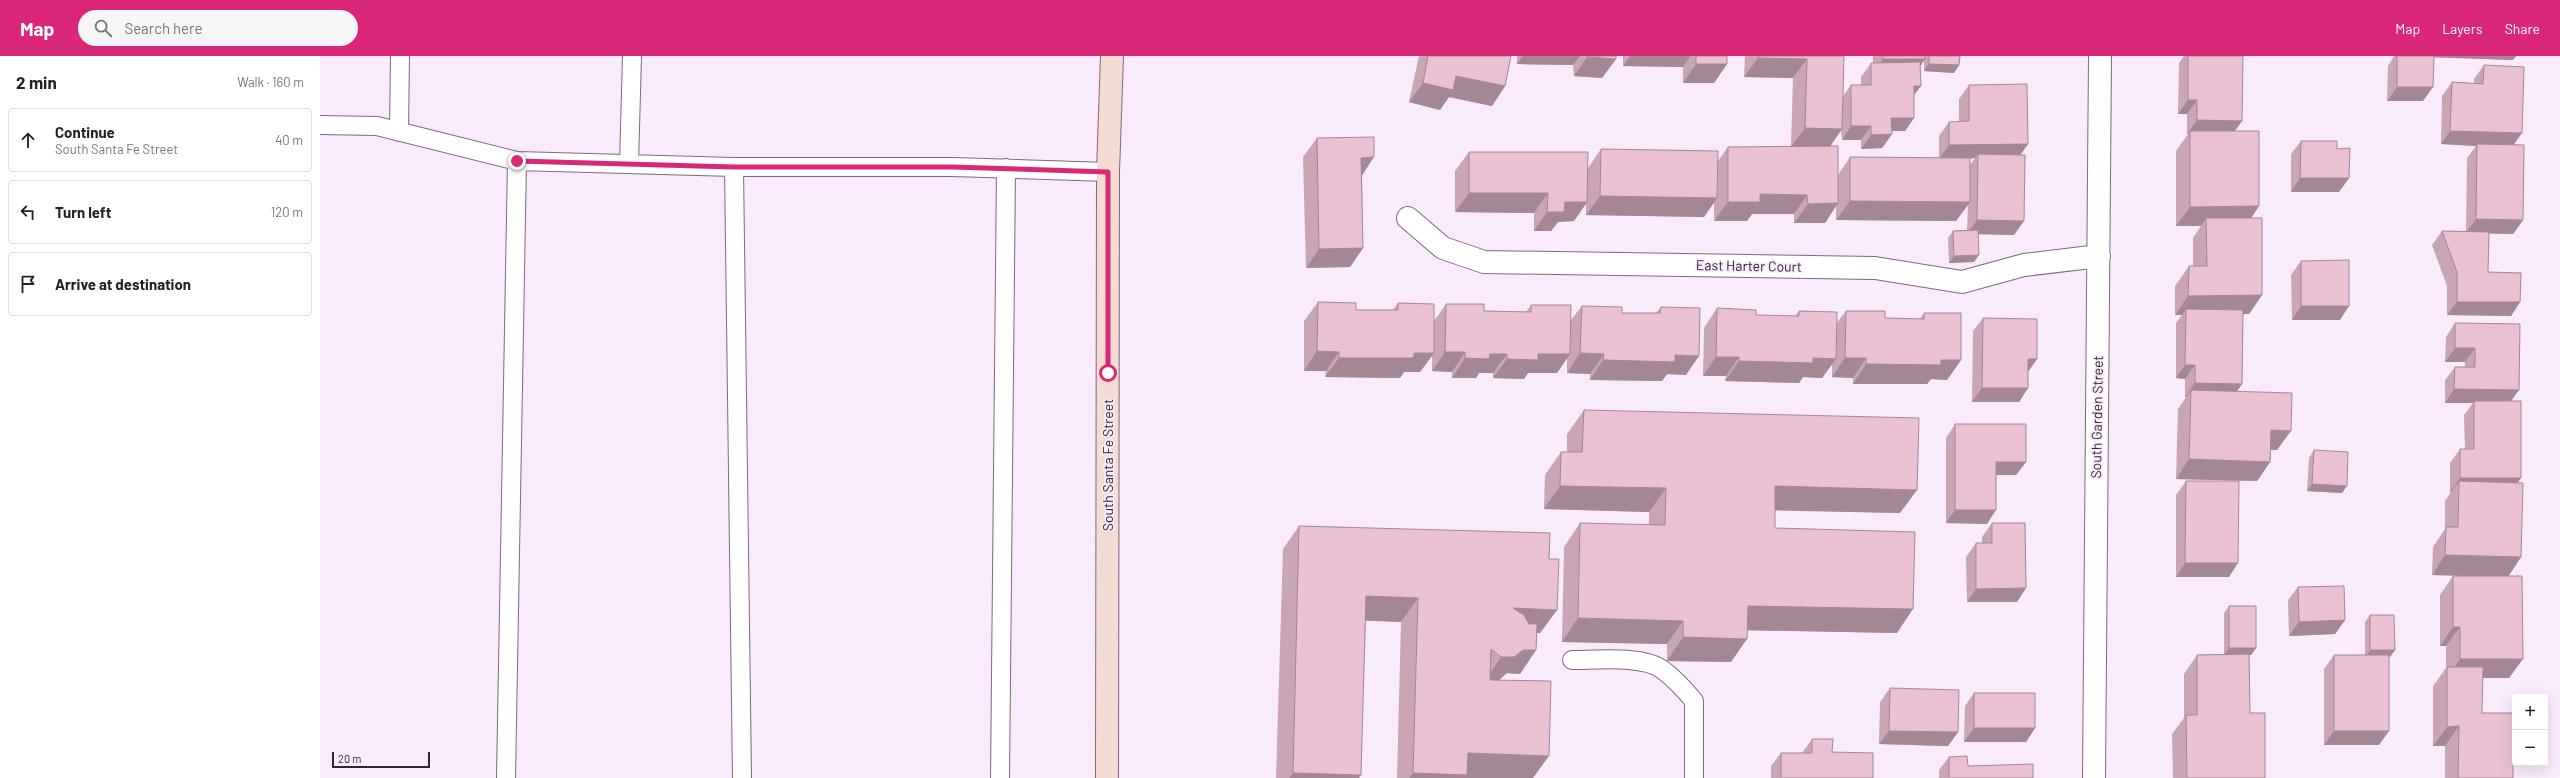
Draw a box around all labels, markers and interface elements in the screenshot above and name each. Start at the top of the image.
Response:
search box [78,10,358,46]
text: Map [20,17,54,40]
icon: search [92,17,114,39]
text: Search here [124,19,202,37]
text: Map [2395,20,2420,37]
text: Layers [2442,20,2483,37]
text: Share [2505,20,2540,37]
text: 2 min [16,72,57,92]
text: Walk · 160 m [237,74,304,90]
text: Continue [55,123,115,141]
icon: ahead [17,129,39,151]
text: 40 m [275,132,303,148]
text: South Santa Fe Street [55,141,178,157]
route end [508,152,526,170]
icon: left [17,201,39,223]
text: Turn left [55,203,111,221]
text: 120 m [271,204,303,220]
street label: East Harter Court [1696,256,1802,275]
icon: arrive [17,273,39,295]
text: Arrive at destination [55,275,191,293]
street label: South Garden Street [2087,355,2106,479]
route start [1099,364,1117,382]
street label: South Santa Fe Street [1099,399,1116,531]
map controls [2512,694,2548,766]
button: + [2512,694,2548,730]
button: − [2512,730,2548,766]
scale bar [332,750,430,769]
text: 20 m [338,752,361,765]

